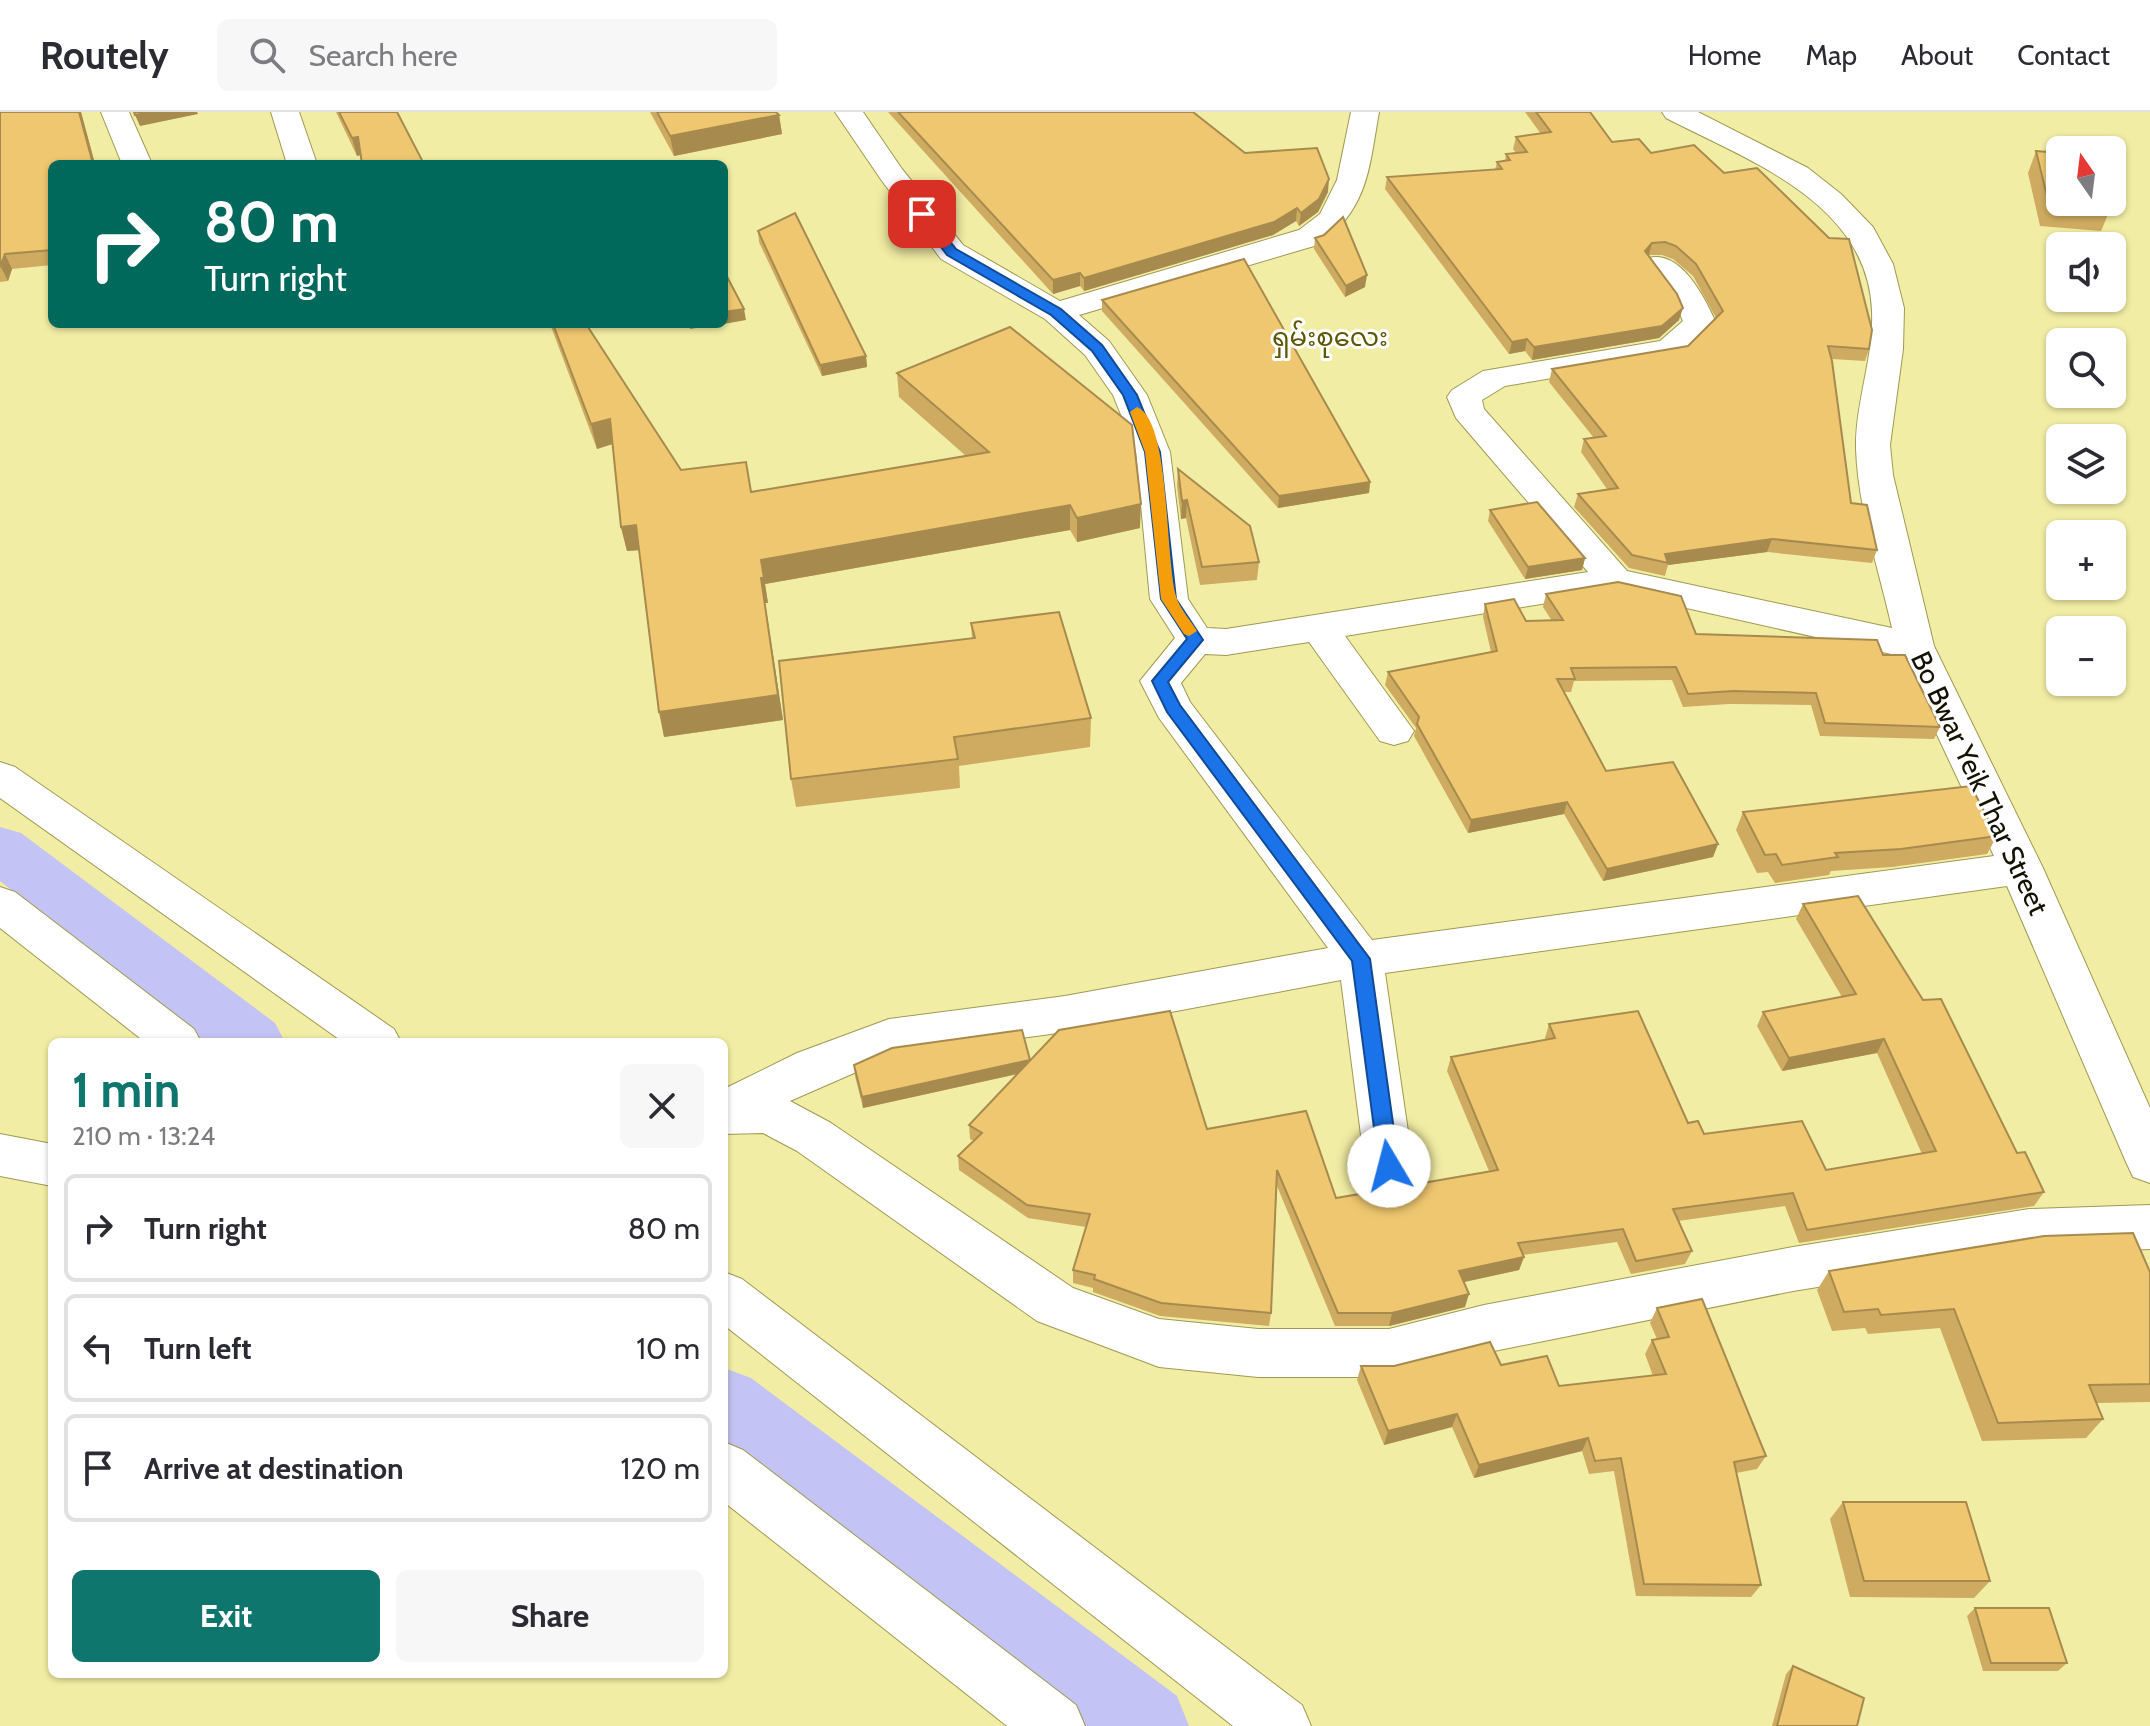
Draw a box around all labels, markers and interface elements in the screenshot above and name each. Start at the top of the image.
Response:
search box [217,19,777,91]
text: Routely [40,32,169,79]
icon: search [245,33,289,77]
text: Search here [309,37,458,74]
text: Home [1688,38,1761,72]
text: Map [1805,38,1857,72]
text: About [1901,38,1973,72]
text: Contact [2017,38,2110,72]
north arrow [2046,136,2126,216]
map controls [2046,136,2126,696]
pin [888,180,956,248]
text: 80 m [204,188,339,256]
icon: right [72,192,176,296]
icon: arrive [900,192,944,236]
button: sound [2046,232,2126,312]
text: Turn right [204,256,347,300]
district label: ရှမ်းစုလေး [1272,320,1388,358]
button: search [2046,328,2126,408]
button: layers [2046,424,2126,504]
button: + [2046,520,2126,600]
button: − [2046,616,2126,696]
street label: Bo Bwar Yeik Thar Street [1904,646,2056,920]
text: 1 min [72,1061,180,1119]
button: close [620,1064,704,1148]
text: 210 m · 13:24 [72,1120,215,1152]
position arrow [1347,1124,1431,1208]
icon: right [76,1206,120,1250]
text: Turn right [144,1210,267,1247]
text: 80 m [628,1210,700,1247]
icon: left [76,1326,120,1370]
text: Turn left [144,1330,252,1367]
text: 10 m [636,1330,700,1367]
icon: arrive [76,1446,120,1490]
text: Arrive at destination [144,1450,404,1487]
text: 120 m [620,1450,700,1487]
button: Exit [72,1570,380,1662]
button: Share [396,1570,704,1662]

